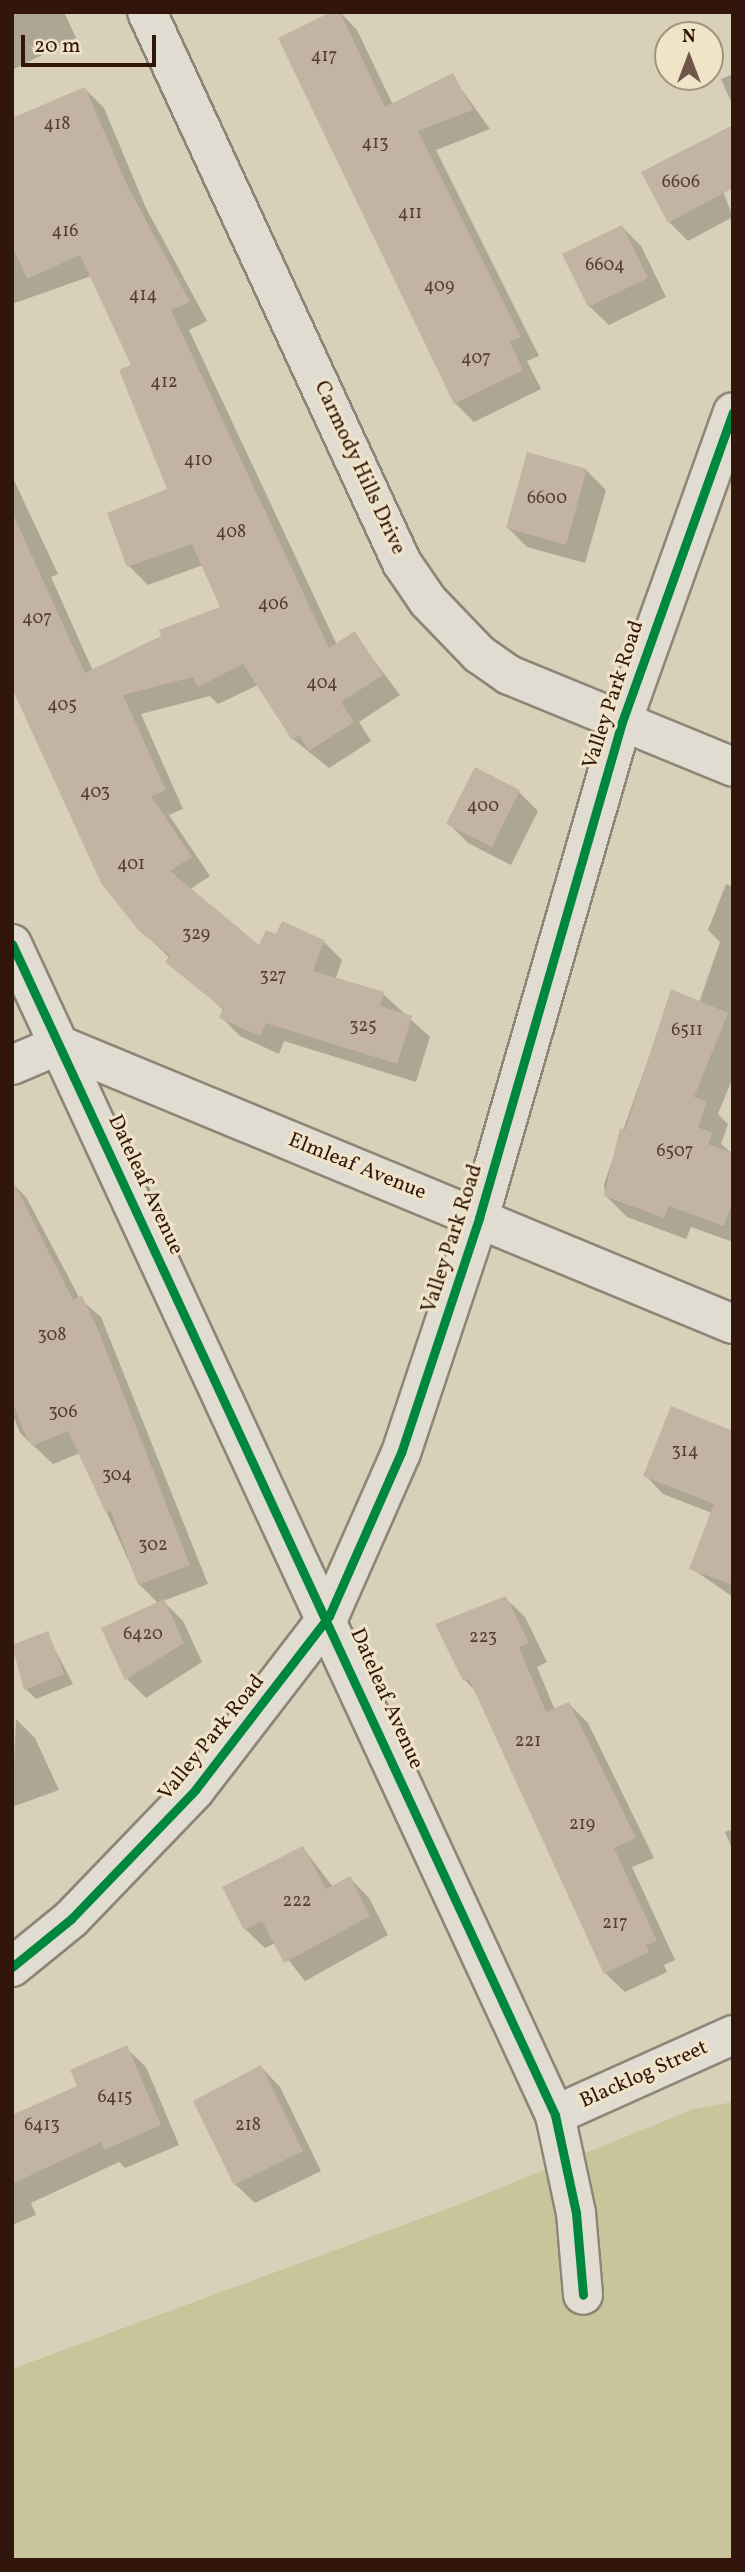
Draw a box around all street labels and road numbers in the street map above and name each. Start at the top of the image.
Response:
street label: Carmody Hills Drive [308,377,410,559]
street label: Valley Park Road [578,617,650,773]
street label: Dateleaf Avenue [102,1112,188,1258]
street label: Elmleaf Avenue [285,1128,429,1206]
street label: Valley Park Road [417,1161,489,1317]
street label: Dateleaf Avenue [344,1626,428,1772]
street label: Valley Park Road [153,1670,271,1806]
street label: Blacklog Street [576,2036,712,2114]

